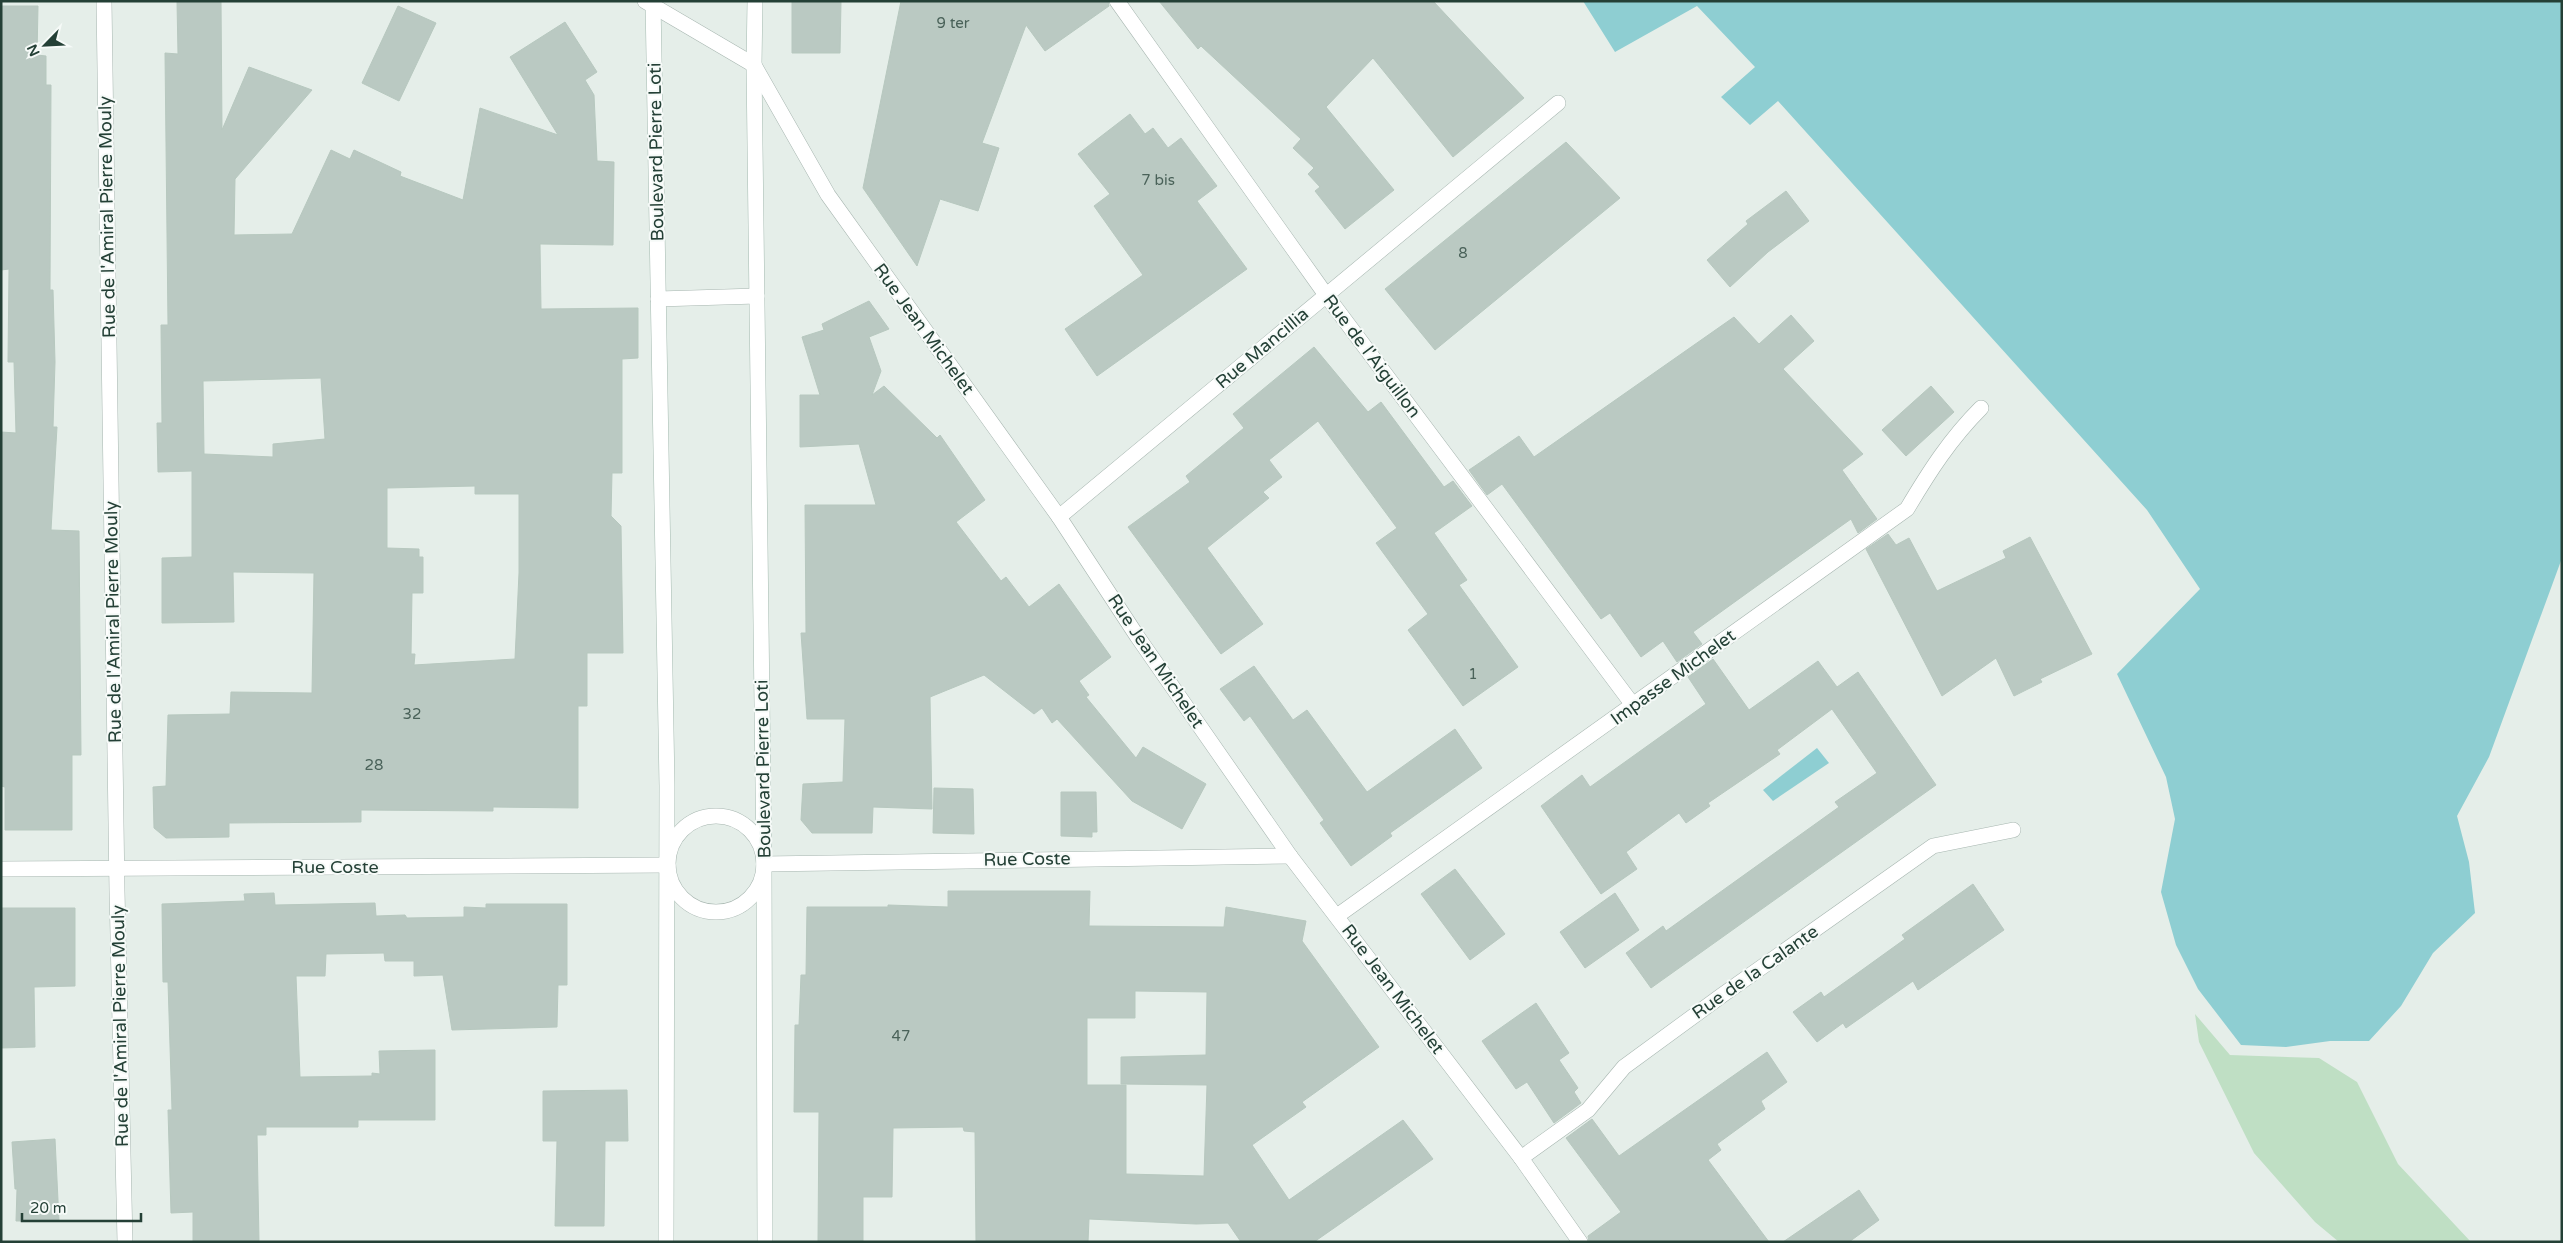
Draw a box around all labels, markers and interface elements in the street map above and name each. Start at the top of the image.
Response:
house number: 9 ter [936,14,970,32]
north arrow [20,20,70,70]
text: N [24,41,44,59]
street label: Boulevard Pierre Loti [643,62,669,242]
street label: Rue de l'Amiral Pierre Mouly [94,95,120,338]
house number: 7 bis [1141,171,1175,189]
house number: 8 [1458,244,1468,262]
street label: Rue Jean Michelet [869,259,979,399]
street label: Rue de l'Aiguillon [1318,290,1426,422]
street label: Rue Mancillia [1211,303,1313,393]
street label: Rue de l'Amiral Pierre Mouly [100,500,126,743]
street label: Rue Jean Michelet [1103,590,1209,732]
street label: Impasse Michelet [1606,624,1740,730]
house number: 1 [1468,665,1478,683]
street label: Boulevard Pierre Loti [750,679,776,859]
house number: 32 [403,705,421,723]
house number: 28 [365,756,383,774]
street label: Rue Coste [983,847,1071,871]
street label: Rue Coste [291,856,379,878]
street label: Rue de l'Amiral Pierre Mouly [107,904,133,1147]
street label: Rue Jean Michelet [1337,920,1449,1058]
street label: Rue de la Calante [1688,920,1822,1024]
house number: 47 [892,1027,910,1045]
scale bar [22,1190,141,1222]
text: 20 m [30,1199,67,1217]

